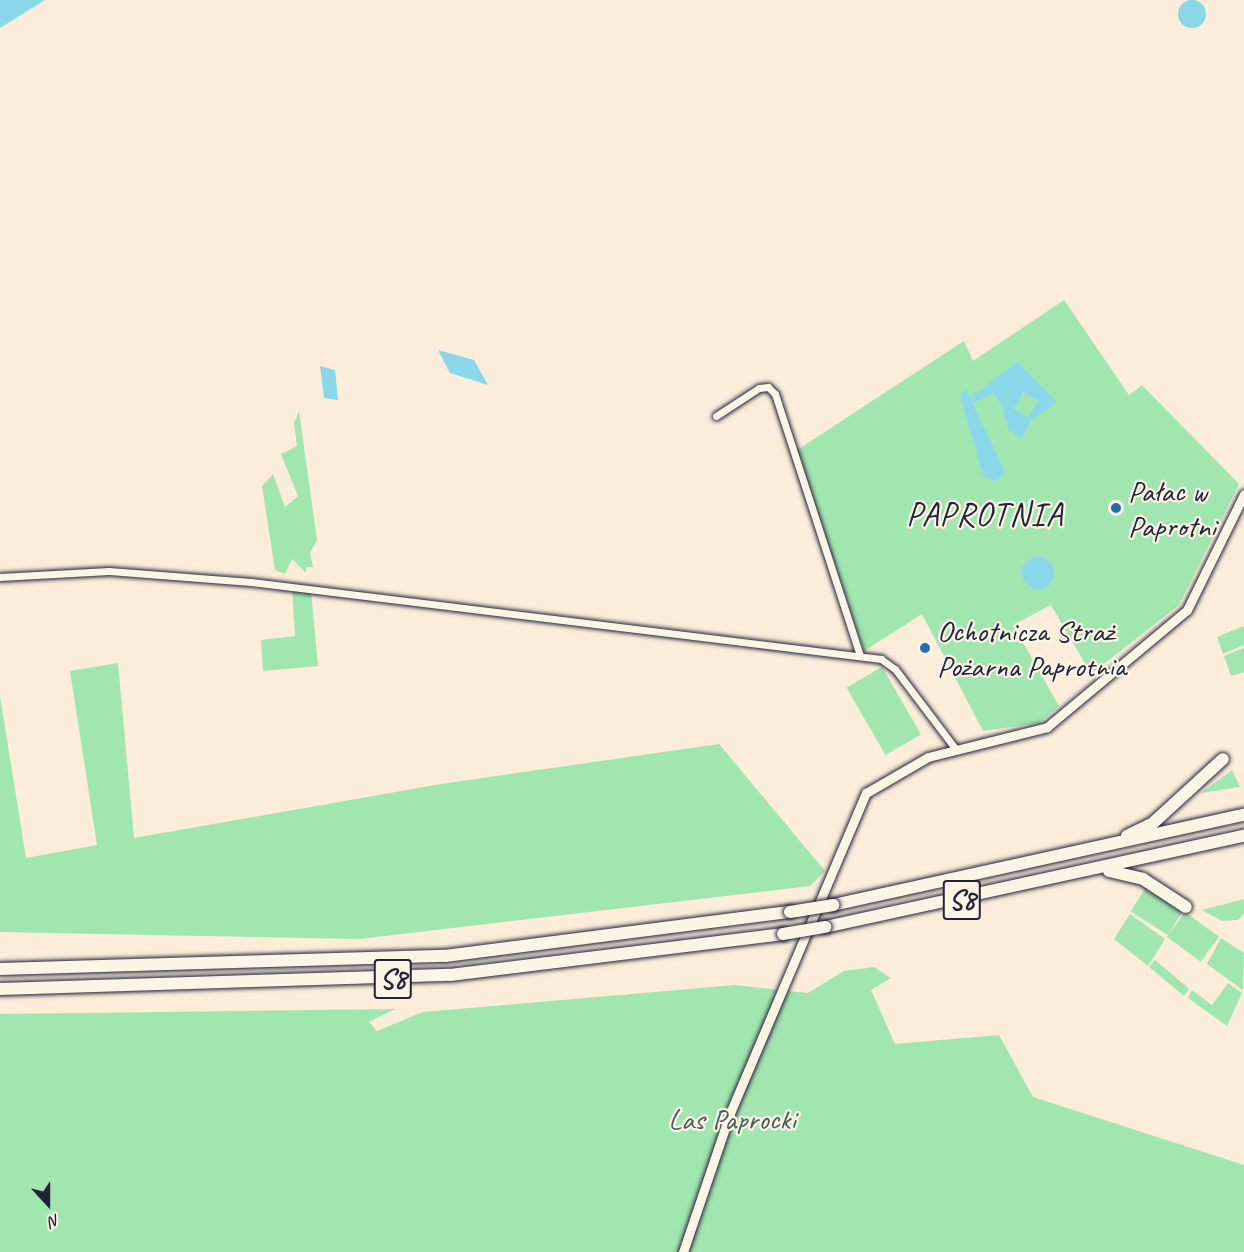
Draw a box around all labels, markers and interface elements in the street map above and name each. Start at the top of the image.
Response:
place label: Pałac w Paprotni [1128,473,1216,544]
district label: PAPROTNIA [908,495,1062,535]
marker: Pałac w Paprotni [1109,501,1123,515]
place label: Ochotnicza Straż Pożarna Paprotnia [937,613,1127,684]
marker: Ochotnicza Straż Pożarna Paprotnia [918,641,932,655]
road number: S8 [942,875,982,925]
road number: S8 [374,954,412,1004]
park label: Las Paprocki [667,1101,797,1137]
north arrow [18,1174,78,1234]
text: N [46,1210,63,1232]

